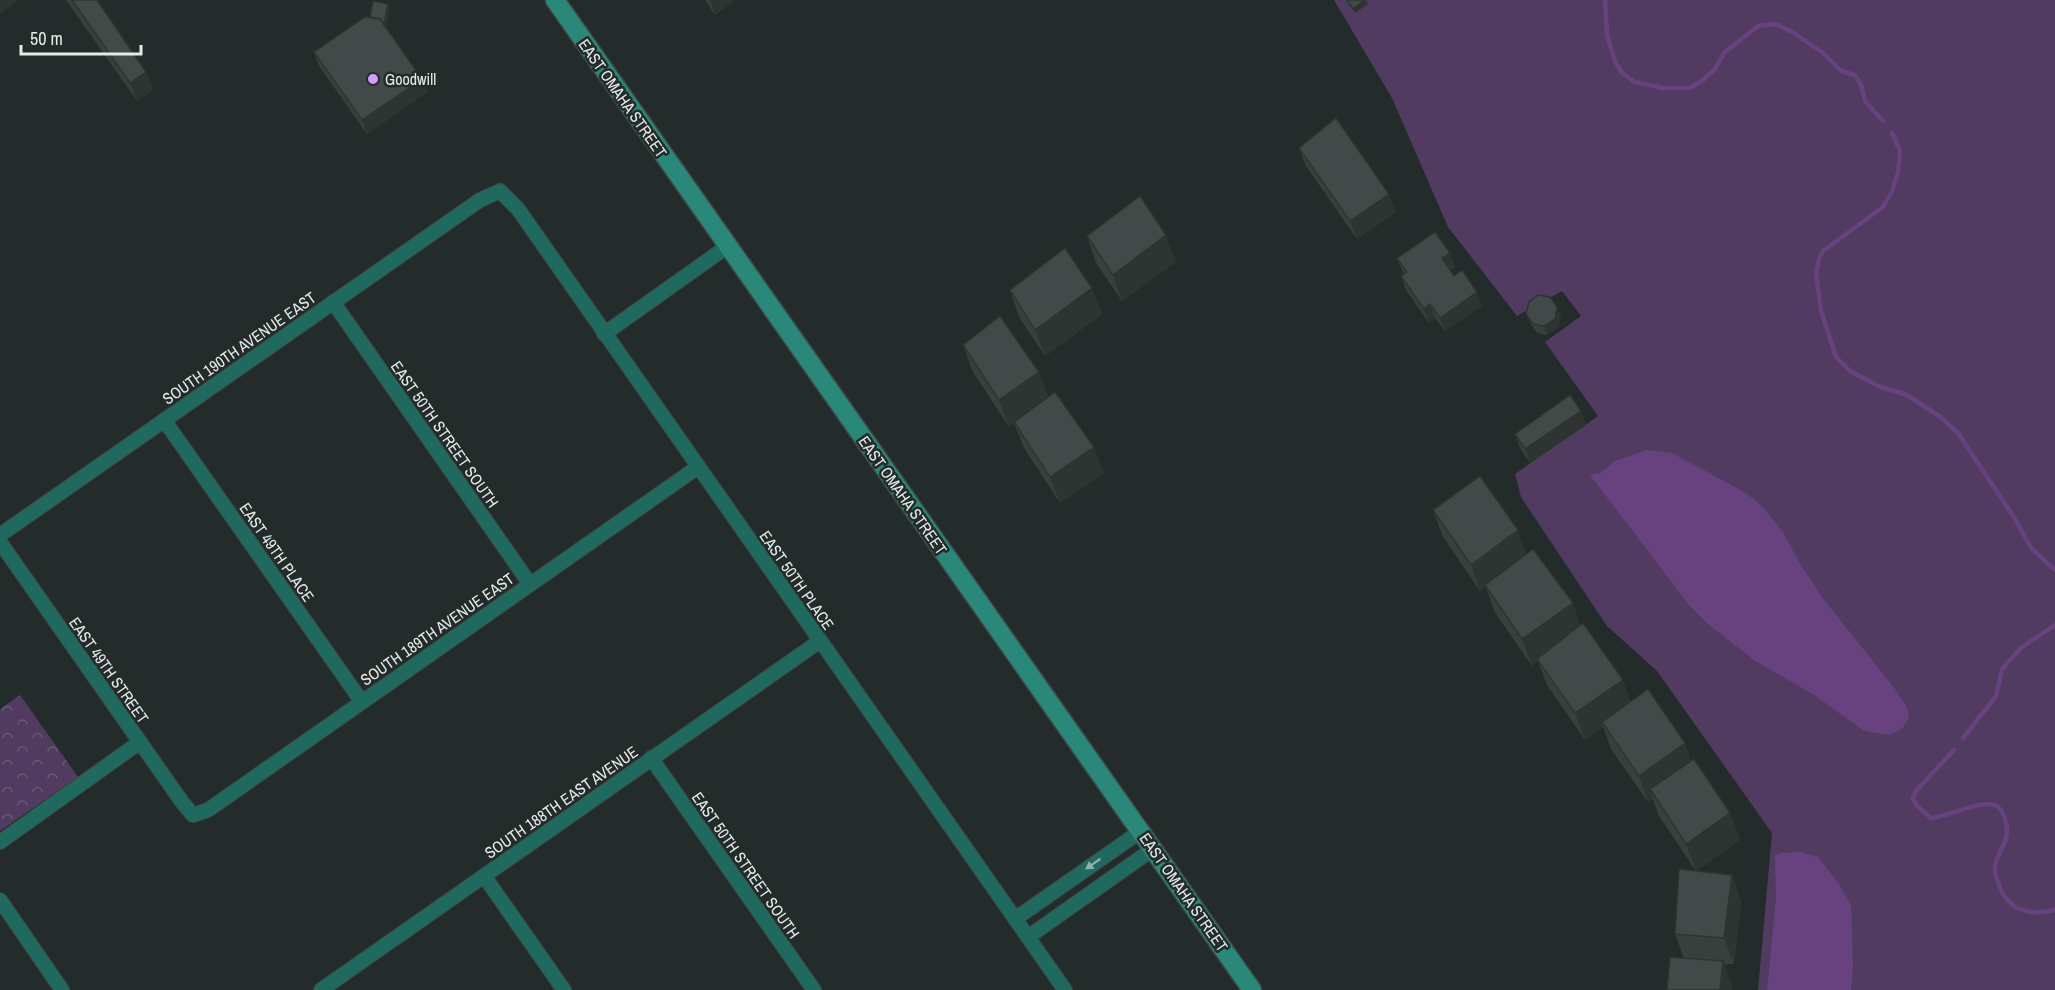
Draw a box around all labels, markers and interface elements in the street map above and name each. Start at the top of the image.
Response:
scale bar [21,18,141,56]
text: 50 m [30,26,63,51]
street label: EAST OMAHA STREET [574,34,672,162]
place label: Goodwill [385,68,436,90]
marker: Goodwill [366,72,380,86]
street label: SOUTH 190TH AVENUE EAST [158,287,320,409]
street label: EAST 50TH STREET SOUTH [386,356,504,512]
street label: EAST OMAHA STREET [854,431,952,559]
street label: EAST 49TH PLACE [235,498,319,606]
street label: EAST 50TH PLACE [755,526,839,634]
street label: SOUTH 189TH AVENUE EAST [356,568,518,690]
street label: EAST 49TH STREET [64,612,154,728]
street label: SOUTH 188TH EAST AVENUE [480,741,642,863]
street label: EAST 50TH STREET SOUTH [687,787,805,943]
street label: EAST OMAHA STREET [1135,828,1233,956]
one-way arrow [1085,858,1100,870]

